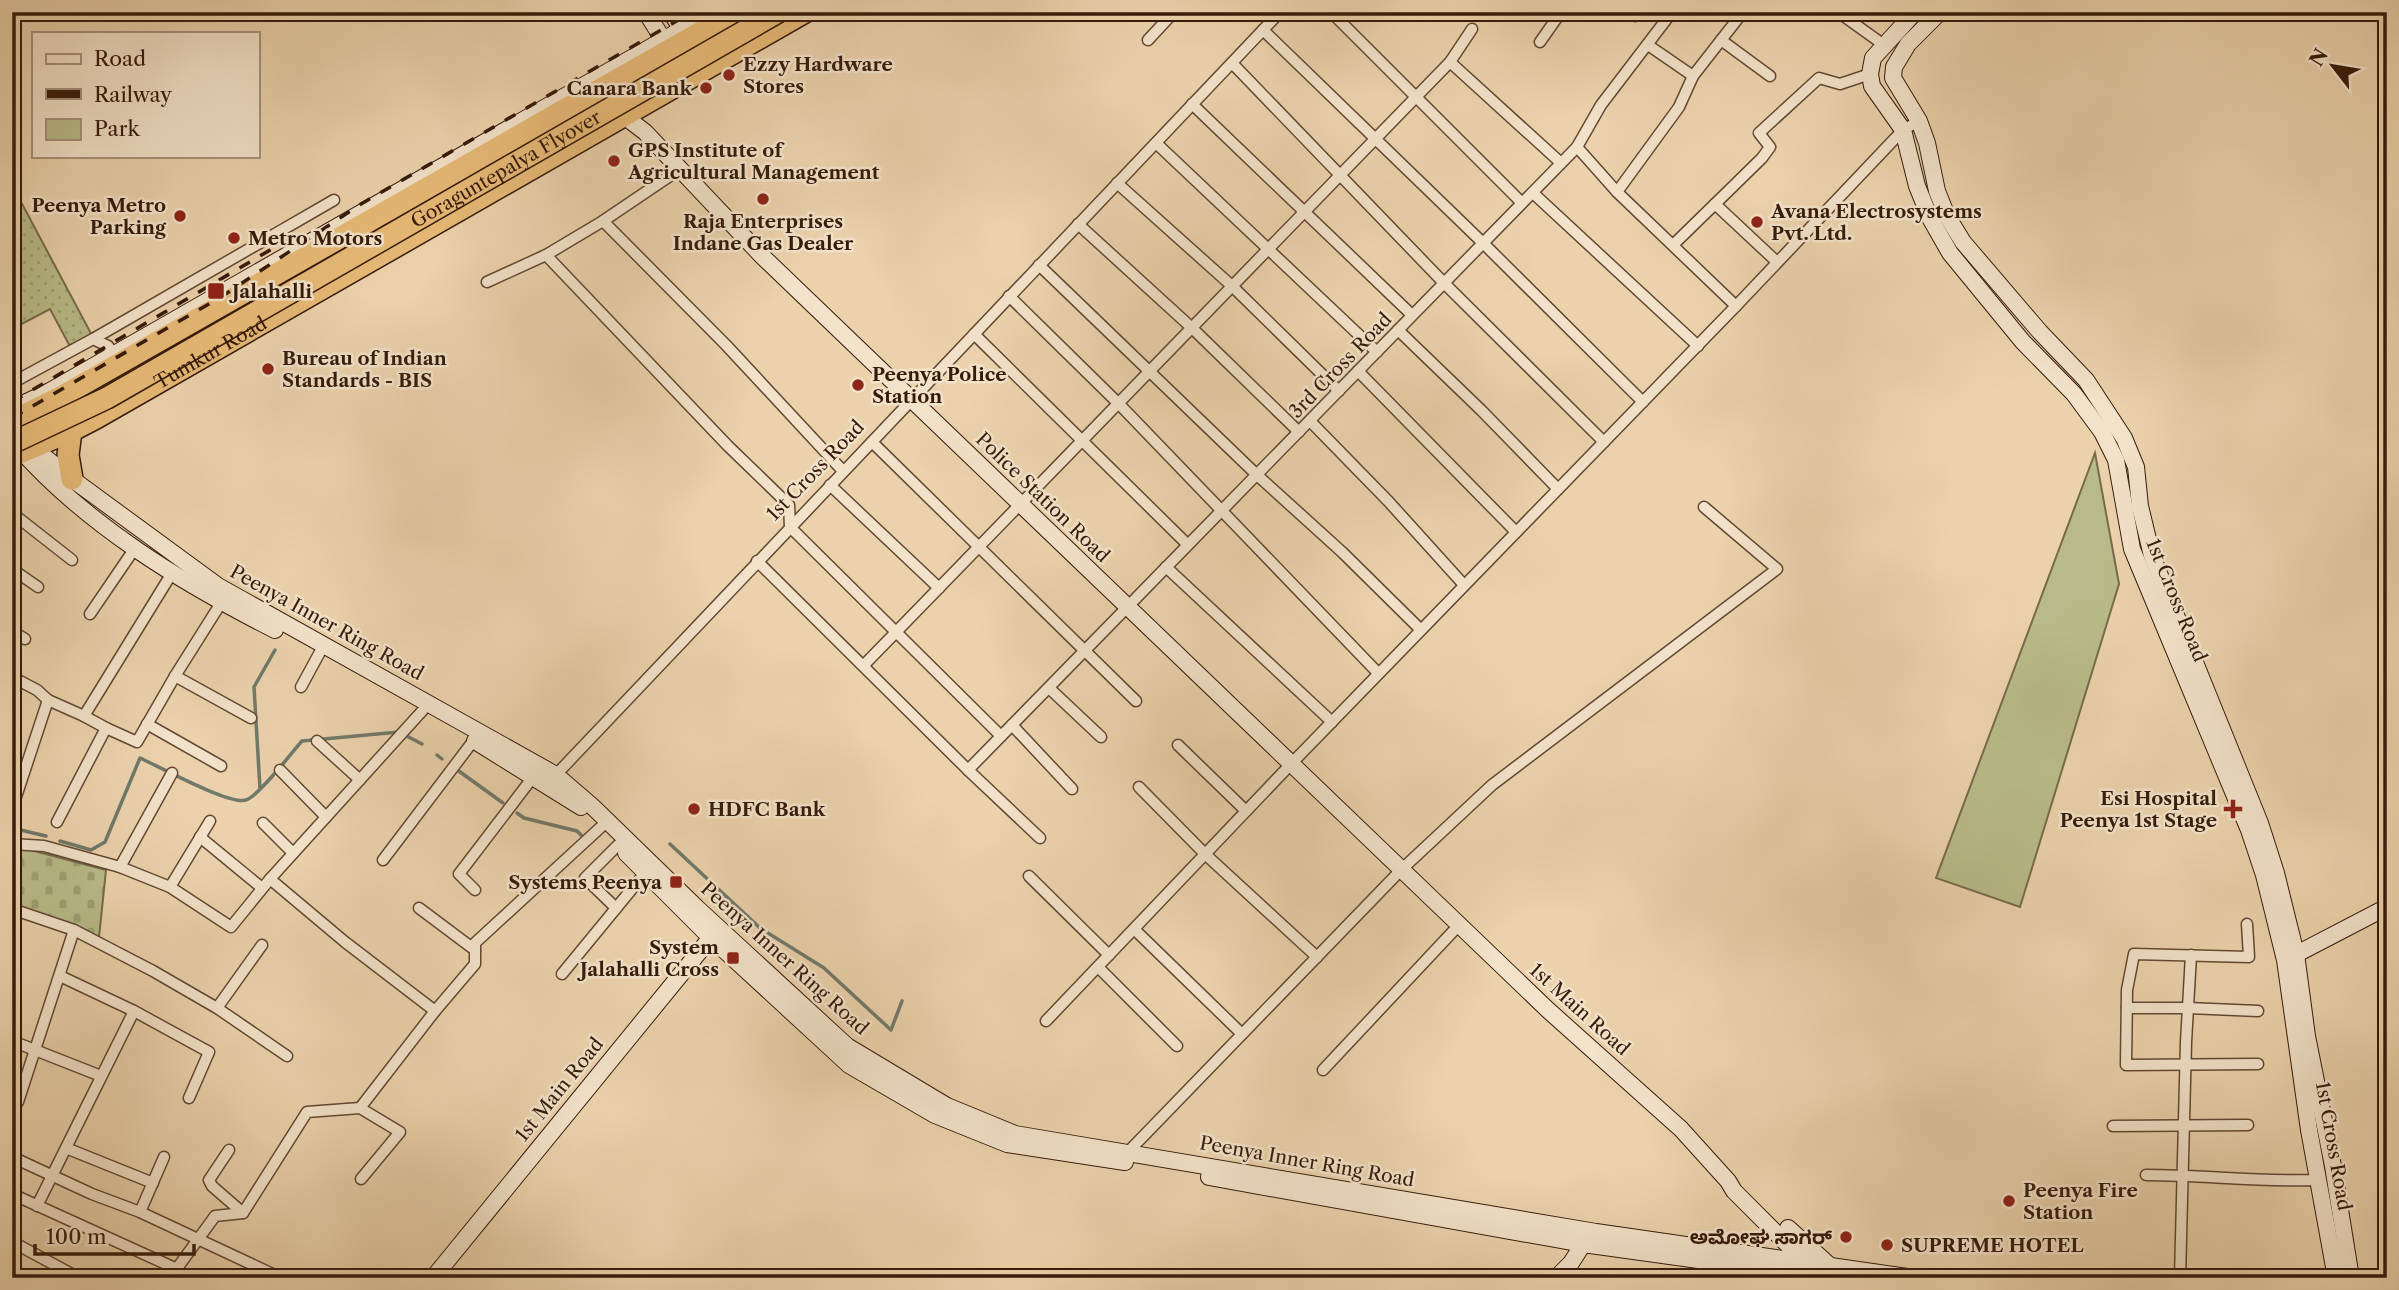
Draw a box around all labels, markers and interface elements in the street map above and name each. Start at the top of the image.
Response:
legend [32,32,259,158]
north arrow [2298,32,2368,102]
text: N [2305,45,2333,71]
text: Road [94,46,146,71]
place label: Ezzy Hardware Stores [743,53,893,98]
marker: Ezzy Hardware Stores [721,67,737,83]
place label: Canara Bank [566,77,692,100]
marker: Canara Bank [698,80,714,96]
text: Railway [94,82,172,107]
street label: Goraguntepalya Flyover [407,105,605,233]
text: Park [94,116,140,141]
place label: GPS Institute of Agricultural Management [627,139,880,184]
marker: GPS Institute of Agricultural Management [606,153,622,169]
marker: Raja Enterprises Indane Gas Dealer [755,191,771,207]
place label: Peenya Metro Parking [31,194,167,239]
place label: Avana Electrosystems Pvt. Ltd. [1770,200,1982,245]
marker: Peenya Metro Parking [172,208,188,224]
place label: Raja Enterprises Indane Gas Dealer [673,210,854,255]
marker: Avana Electrosystems Pvt. Ltd. [1749,214,1765,230]
place label: Metro Motors [248,227,382,250]
marker: Metro Motors [226,230,242,246]
place label: Jalahalli [229,280,312,303]
marker: Jalahalli [206,281,226,301]
street label: 3rd Cross Road [1284,308,1397,423]
street label: Tumkur Road [150,312,271,394]
place label: Bureau of Indian Standards - BIS [282,347,447,392]
marker: Bureau of Indian Standards - BIS [260,361,276,377]
place label: Peenya Police Station [872,363,1007,408]
marker: Peenya Police Station [850,377,866,393]
street label: 1st Cross Road [762,415,869,525]
street label: Police Station Road [971,428,1115,567]
street label: 1st Cross Road [2141,535,2212,665]
street label: Peenya Inner Ring Road [226,560,428,685]
place label: Esi Hospital Peenya 1st Stage [2060,787,2217,832]
place label: HDFC Bank [708,798,826,821]
marker: Esi Hospital Peenya 1st Stage [2223,799,2243,819]
marker: HDFC Bank [686,801,702,817]
place label: Systems Peenya [508,871,663,894]
marker: Systems Peenya [668,874,684,890]
street label: Peenya Inner Ring Road [696,877,874,1040]
place label: System Jalahalli Cross [577,936,719,981]
marker: System Jalahalli Cross [725,950,741,966]
street label: 1st Main Road [1525,958,1635,1061]
street label: 1st Main Road [511,1033,608,1146]
street label: 1st Cross Road [2311,1080,2356,1213]
street label: Peenya Inner Ring Road [1198,1131,1416,1192]
place label: Peenya Fire Station [2023,1179,2138,1224]
marker: Peenya Fire Station [2001,1193,2017,1209]
scale bar [35,1213,194,1257]
text: 100 m [46,1224,107,1249]
place label: ಅಮೋಘ ಸಾಗರ್ [1690,1226,1833,1249]
marker: ಅಮೋಘ ಸಾಗರ್ [1838,1229,1854,1245]
place label: SUPREME HOTEL [1901,1234,2084,1257]
marker: SUPREME HOTEL [1879,1237,1895,1253]

